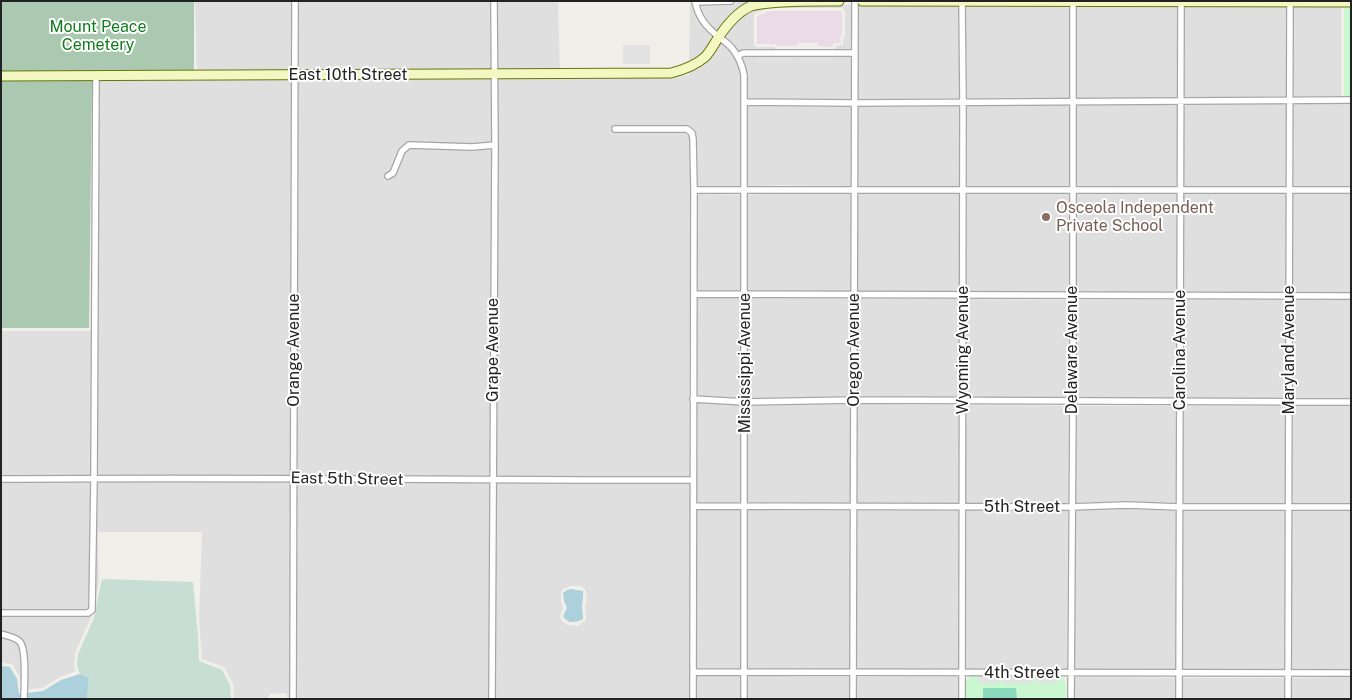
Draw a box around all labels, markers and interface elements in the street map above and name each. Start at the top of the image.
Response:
park label: Mount Peace Cemetery [49,17,147,55]
street label: East 10th Street [289,65,407,85]
place label: Osceola Independent Private School [1056,198,1214,236]
marker: Osceola Independent Private School [1040,211,1052,223]
street label: Maryland Avenue [1279,285,1299,415]
street label: Wyoming Avenue [953,286,973,414]
street label: Delaware Avenue [1062,286,1082,414]
street label: Carolina Avenue [1170,290,1190,410]
street label: Orange Avenue [284,293,304,407]
street label: Mississippi Avenue [735,293,755,433]
street label: Oregon Avenue [844,293,864,407]
street label: Grape Avenue [483,298,503,402]
street label: East 5th Street [290,468,404,490]
street label: 5th Street [984,497,1060,517]
street label: 4th Street [984,663,1060,683]

